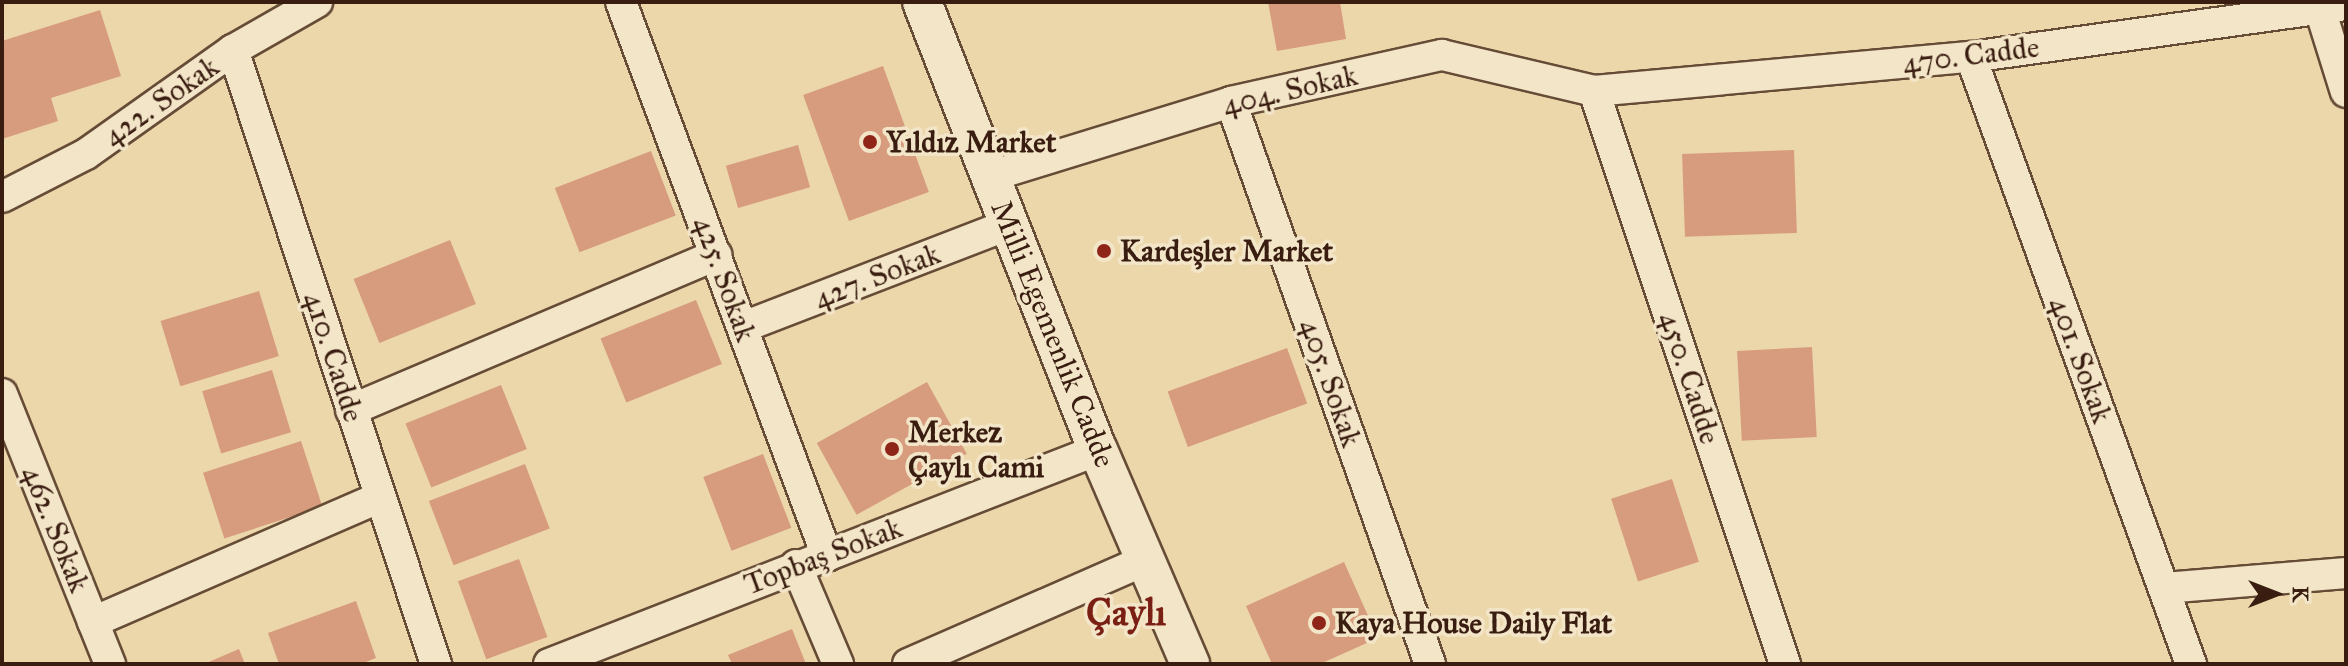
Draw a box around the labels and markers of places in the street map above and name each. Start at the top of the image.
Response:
place label: Yıldız Market [886,124,1056,160]
marker: Yıldız Market [861,133,879,151]
place label: Kardeşler Market [1120,233,1333,269]
marker: Kardeşler Market [1095,242,1113,260]
place label: Merkez Çaylı Cami [908,414,1044,484]
marker: Merkez Çaylı Cami [883,440,901,458]
place label: Kaya House Daily Flat [1335,605,1612,641]
marker: Kaya House Daily Flat [1310,614,1328,632]

